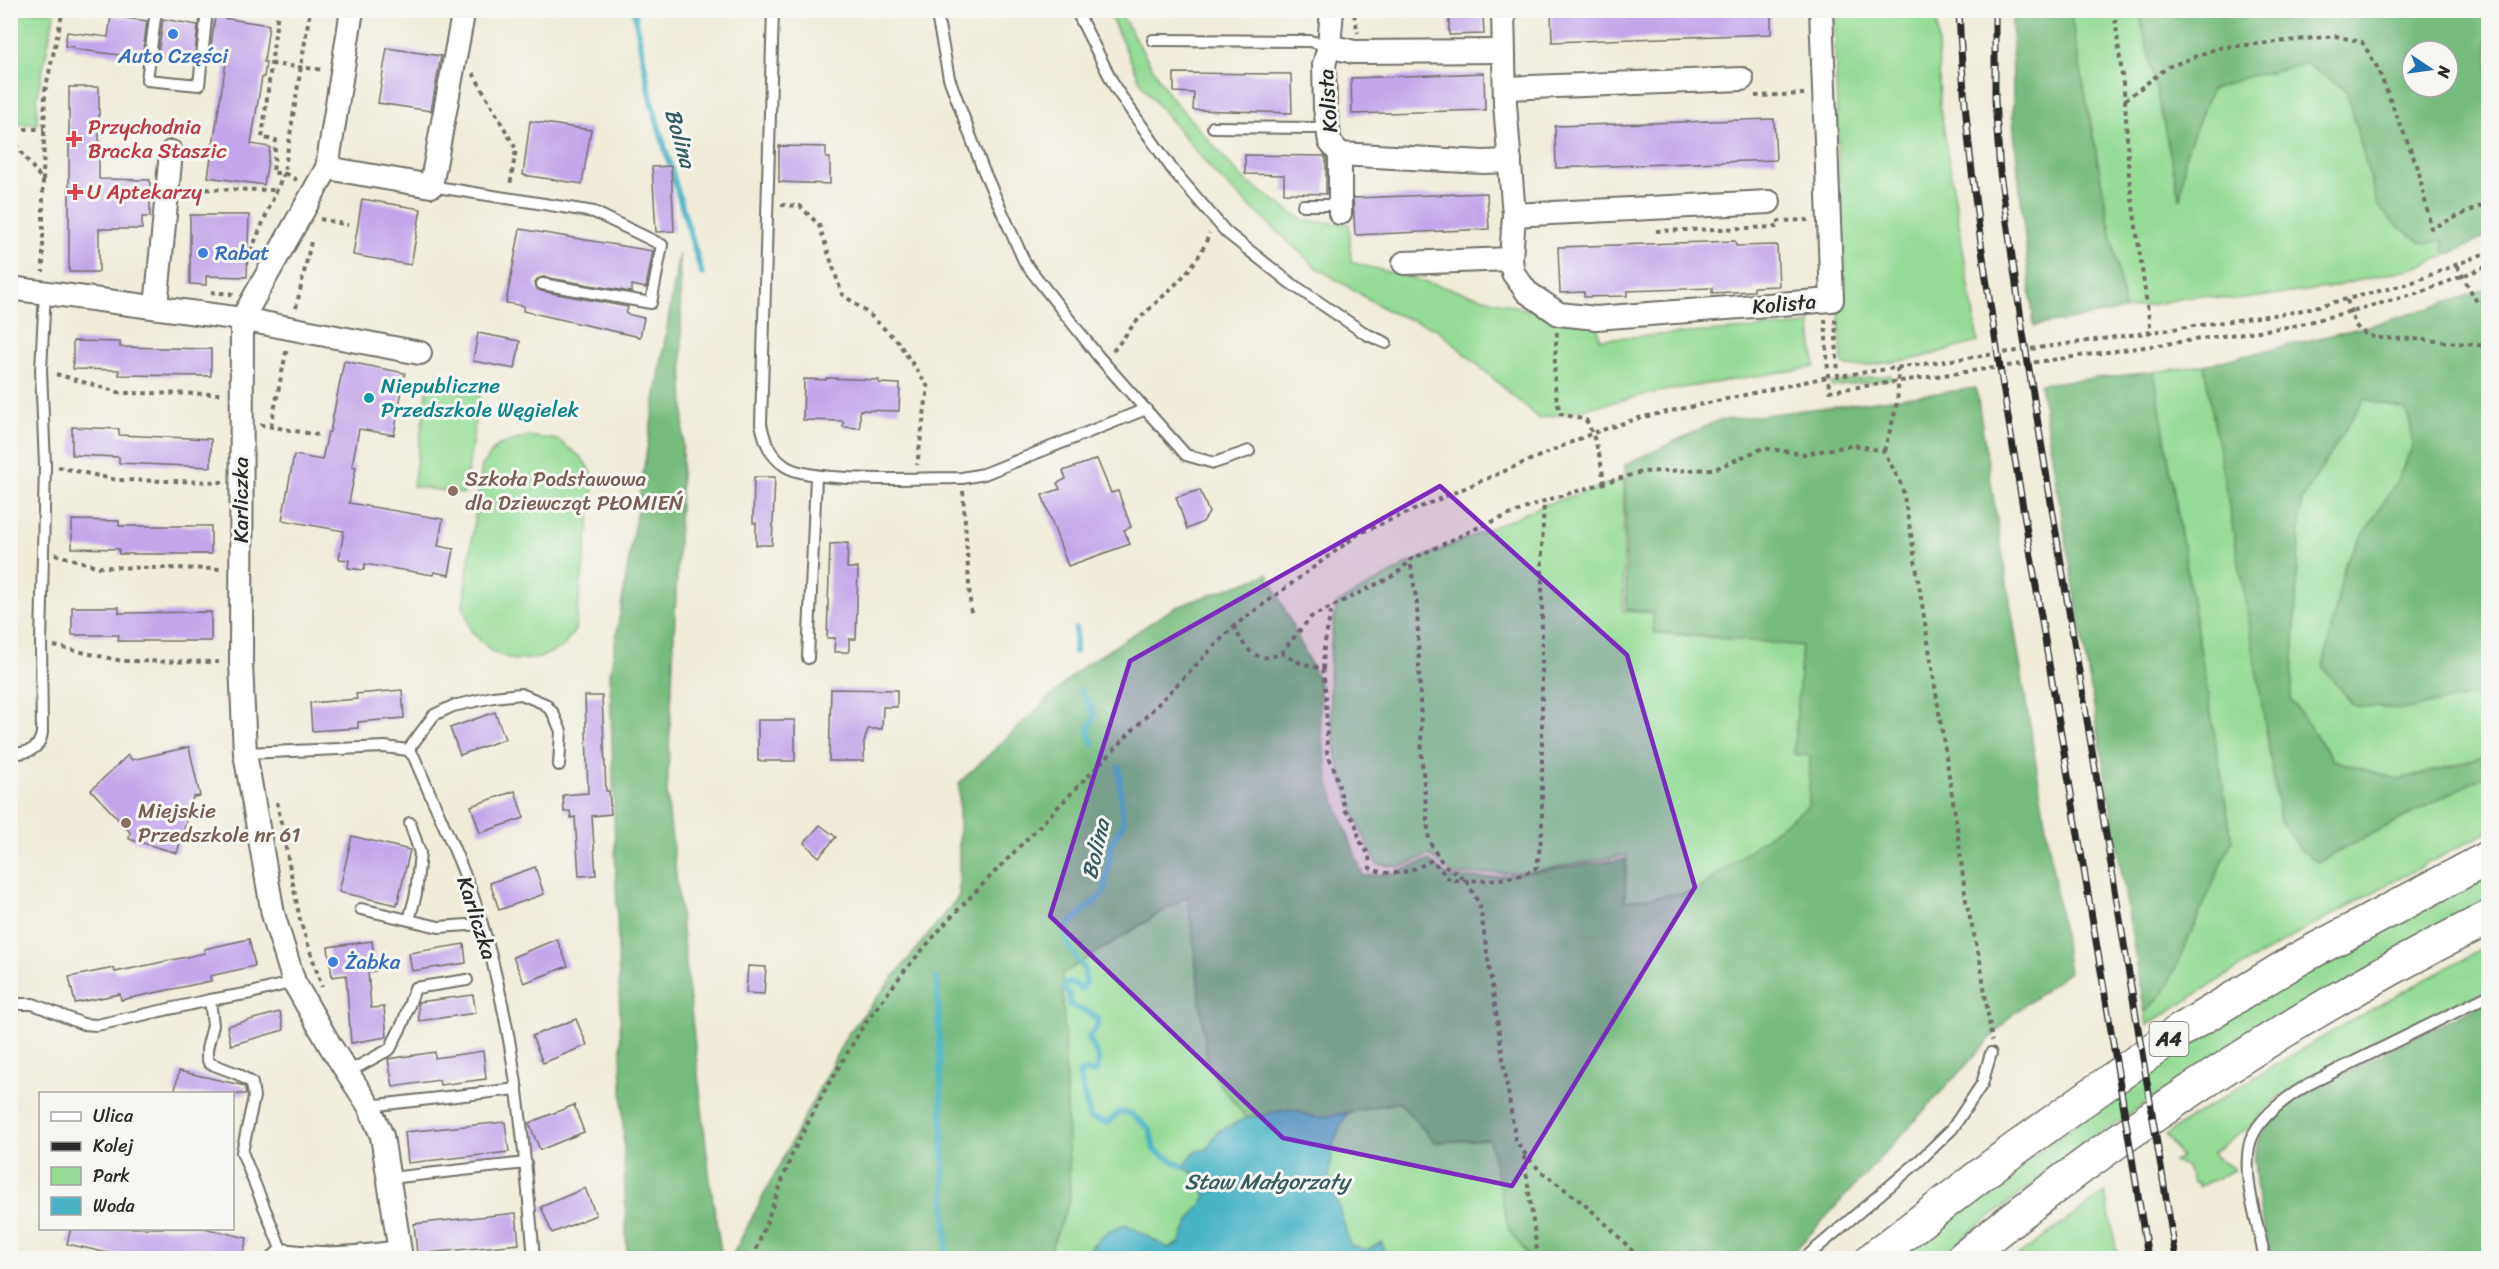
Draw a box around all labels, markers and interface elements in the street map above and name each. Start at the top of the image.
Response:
marker: Auto Części [166,27,180,41]
place label: Auto Części [117,37,229,75]
north arrow [2400,39,2460,99]
text: N [2429,63,2460,82]
street label: Kolista [1307,67,1349,134]
water label: Bolina [653,104,708,174]
place label: Przychodnia Bracka Staszic [88,108,227,170]
marker: Przychodnia Bracka Staszic [65,130,83,148]
place label: U Aptekarzy [87,173,202,211]
marker: U Aptekarzy [68,185,82,199]
place label: Rabat [215,234,270,272]
marker: Rabat [196,246,210,260]
street label: Kolista [1751,282,1818,326]
place label: Niepubliczne Przedszkole Węgielek [381,367,580,429]
marker: Niepubliczne Przedszkole Węgielek [362,391,376,405]
street label: Karliczka [222,457,260,543]
place label: Szkoła Podstawowa dla Dziewcząt PŁOMIEŃ [465,460,684,522]
marker: Szkoła Podstawowa dla Dziewcząt PŁOMIEŃ [446,484,460,498]
place label: Miejskie Przedszkole nr 61 [138,792,301,854]
water label: Bolina [1070,813,1122,883]
marker: Miejskie Przedszkole nr 61 [119,816,133,830]
street label: Karliczka [446,871,508,965]
place label: Żabka [345,943,401,981]
marker: Żabka [326,955,340,969]
road number: A4 [2150,1022,2188,1056]
legend [39,1092,234,1230]
text: Ulica [93,1100,134,1132]
text: Kolej [93,1130,133,1162]
text: Park [93,1160,130,1192]
water label: Staw Małgorzaty [1184,1162,1353,1201]
text: Woda [93,1190,136,1222]

